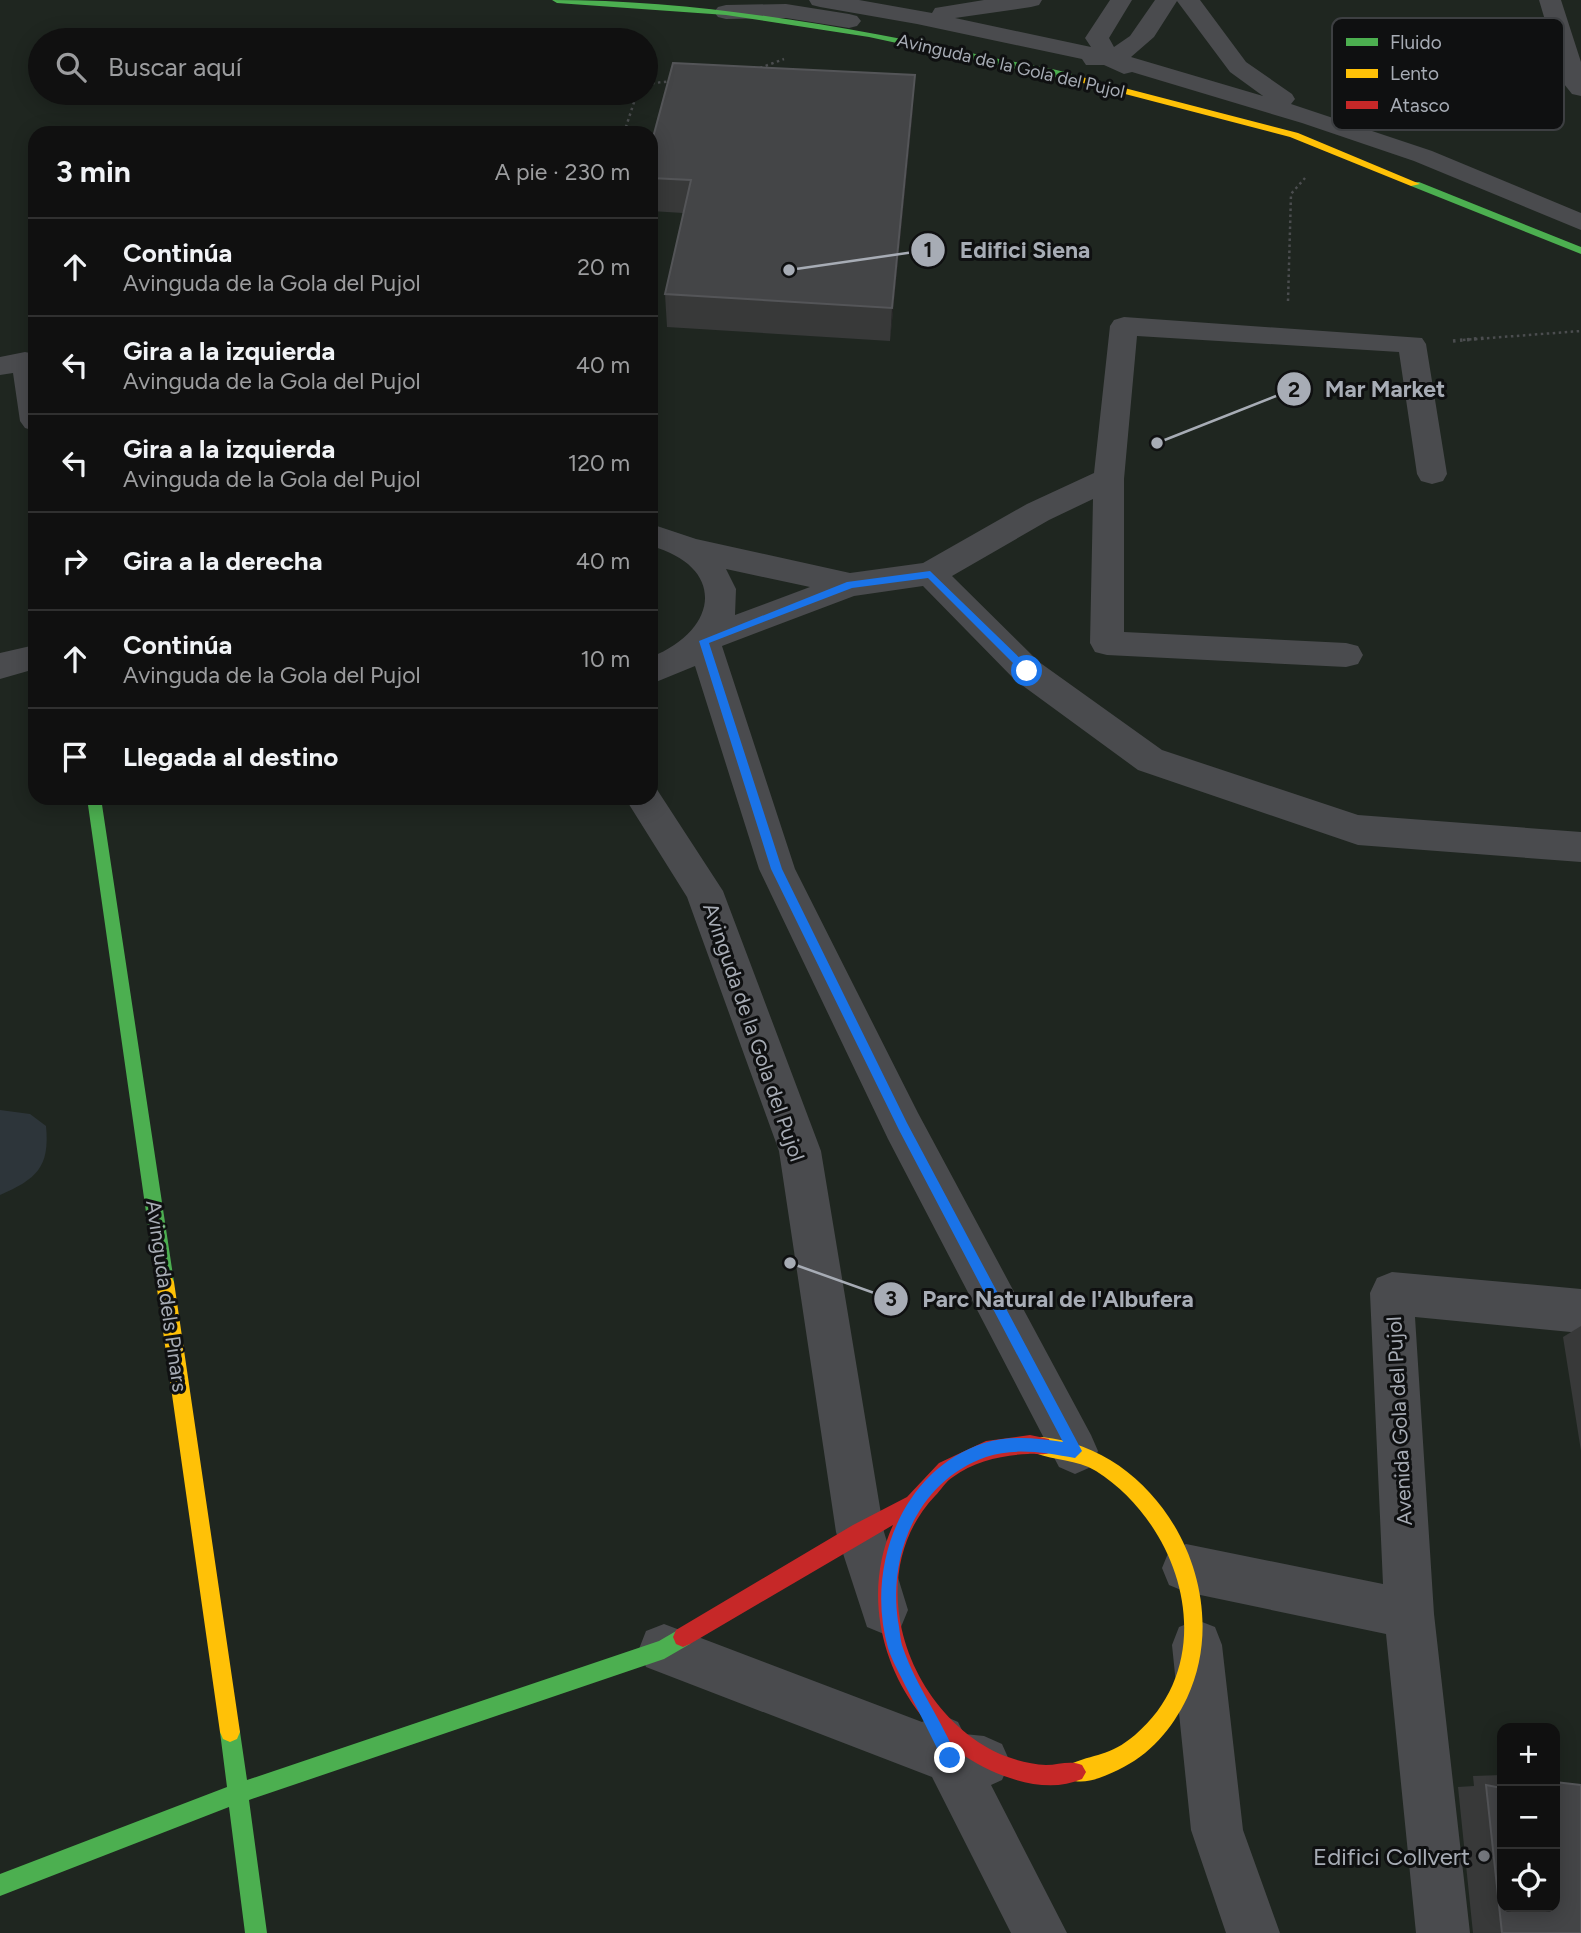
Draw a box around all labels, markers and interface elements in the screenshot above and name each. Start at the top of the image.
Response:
legend [1332,18,1564,130]
search box [28,28,658,105]
street label: Avinguda de la Gola del Pujol [895,29,1127,103]
text: Fluido [1390,31,1442,54]
icon: search [52,48,90,86]
text: Buscar aquí [108,51,242,83]
text: Lento [1390,62,1439,85]
text: Atasco [1390,94,1450,117]
text: 3 min [56,153,131,190]
text: A pie · 230 m [495,158,630,186]
callout: Edifici Siena [911,228,1104,272]
text: Edifici Siena [960,236,1090,264]
text: Continúa [123,237,232,269]
text: 1 [924,237,932,262]
icon: ahead [56,248,94,286]
text: 20 m [577,253,630,281]
text: Avinguda de la Gola del Pujol [123,269,421,297]
text: Gira a la izquierda [123,335,335,367]
icon: left [56,346,94,384]
text: 40 m [576,351,630,379]
text: Avinguda de la Gola del Pujol [123,367,421,395]
callout: Mar Market [1276,367,1460,411]
text: Mar Market [1325,375,1445,403]
text: 2 [1288,377,1300,402]
text: Gira a la izquierda [123,433,335,465]
icon: left [56,444,94,482]
text: 120 m [568,449,630,477]
text: Avinguda de la Gola del Pujol [123,465,421,493]
icon: right [56,542,94,580]
text: Gira a la derecha [123,545,323,577]
text: 40 m [576,547,630,575]
text: Continúa [123,629,232,661]
icon: ahead [56,640,94,678]
text: 10 m [581,645,630,673]
route start [1011,655,1042,686]
text: Avinguda de la Gola del Pujol [123,661,421,689]
icon: arrive [56,738,94,776]
text: Llegada al destino [123,741,338,773]
street label: Avinguda de la Gola del Pujol [698,899,810,1165]
street label: Avinguda dels Pinars [141,1198,193,1394]
callout: Parc Natural de l'Albufera [873,1277,1208,1321]
text: Parc Natural de l'Albufera [922,1285,1194,1313]
text: 3 [885,1286,897,1311]
street label: Avenida Gola del Pujol [1381,1316,1417,1526]
map controls [1497,1723,1560,1912]
button: + [1497,1723,1560,1786]
route end [934,1742,965,1773]
button: − [1497,1786,1560,1849]
place label: Edifici Collvert [1313,1842,1470,1871]
marker: Edifici Collvert [1476,1848,1492,1864]
button: locate [1497,1849,1560,1912]

